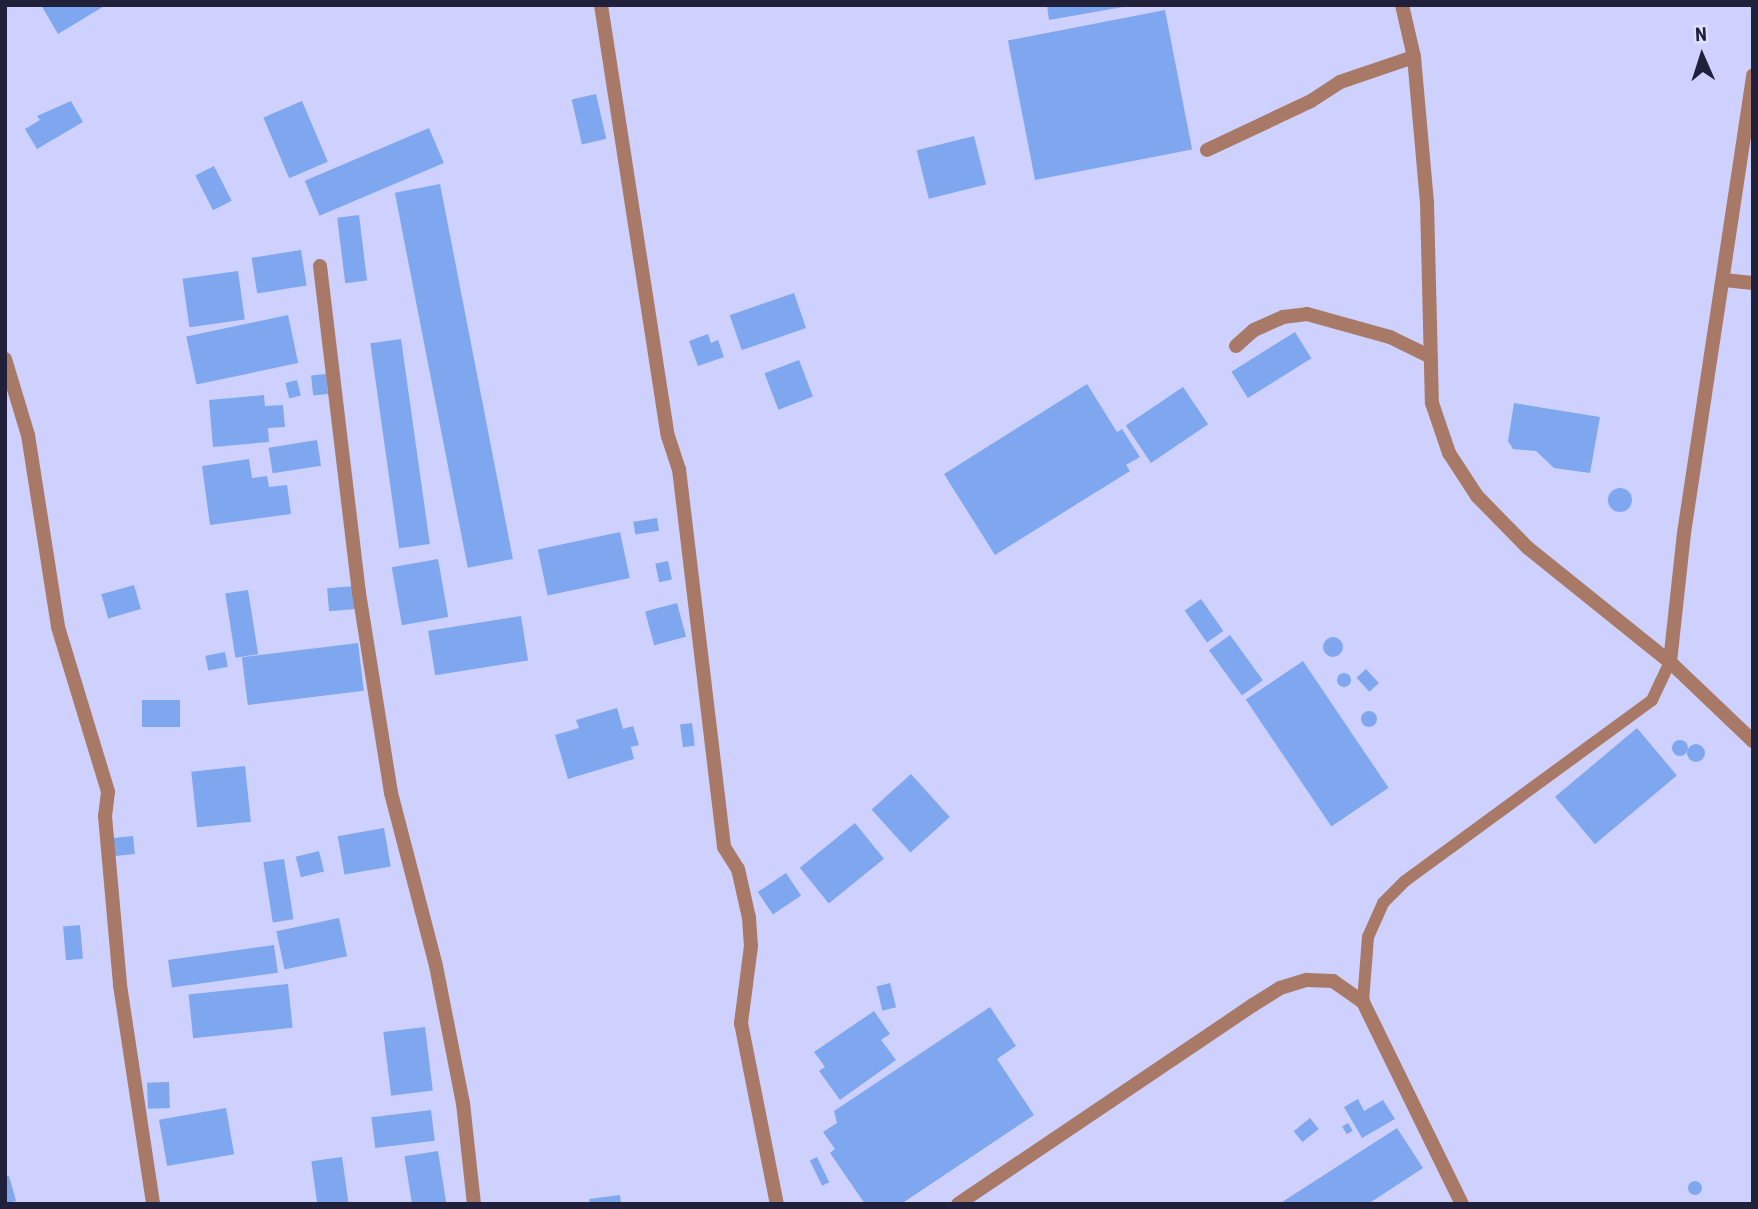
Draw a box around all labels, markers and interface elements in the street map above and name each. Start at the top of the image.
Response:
north arrow [1667,21,1737,91]
text: N [1694,23,1707,46]

